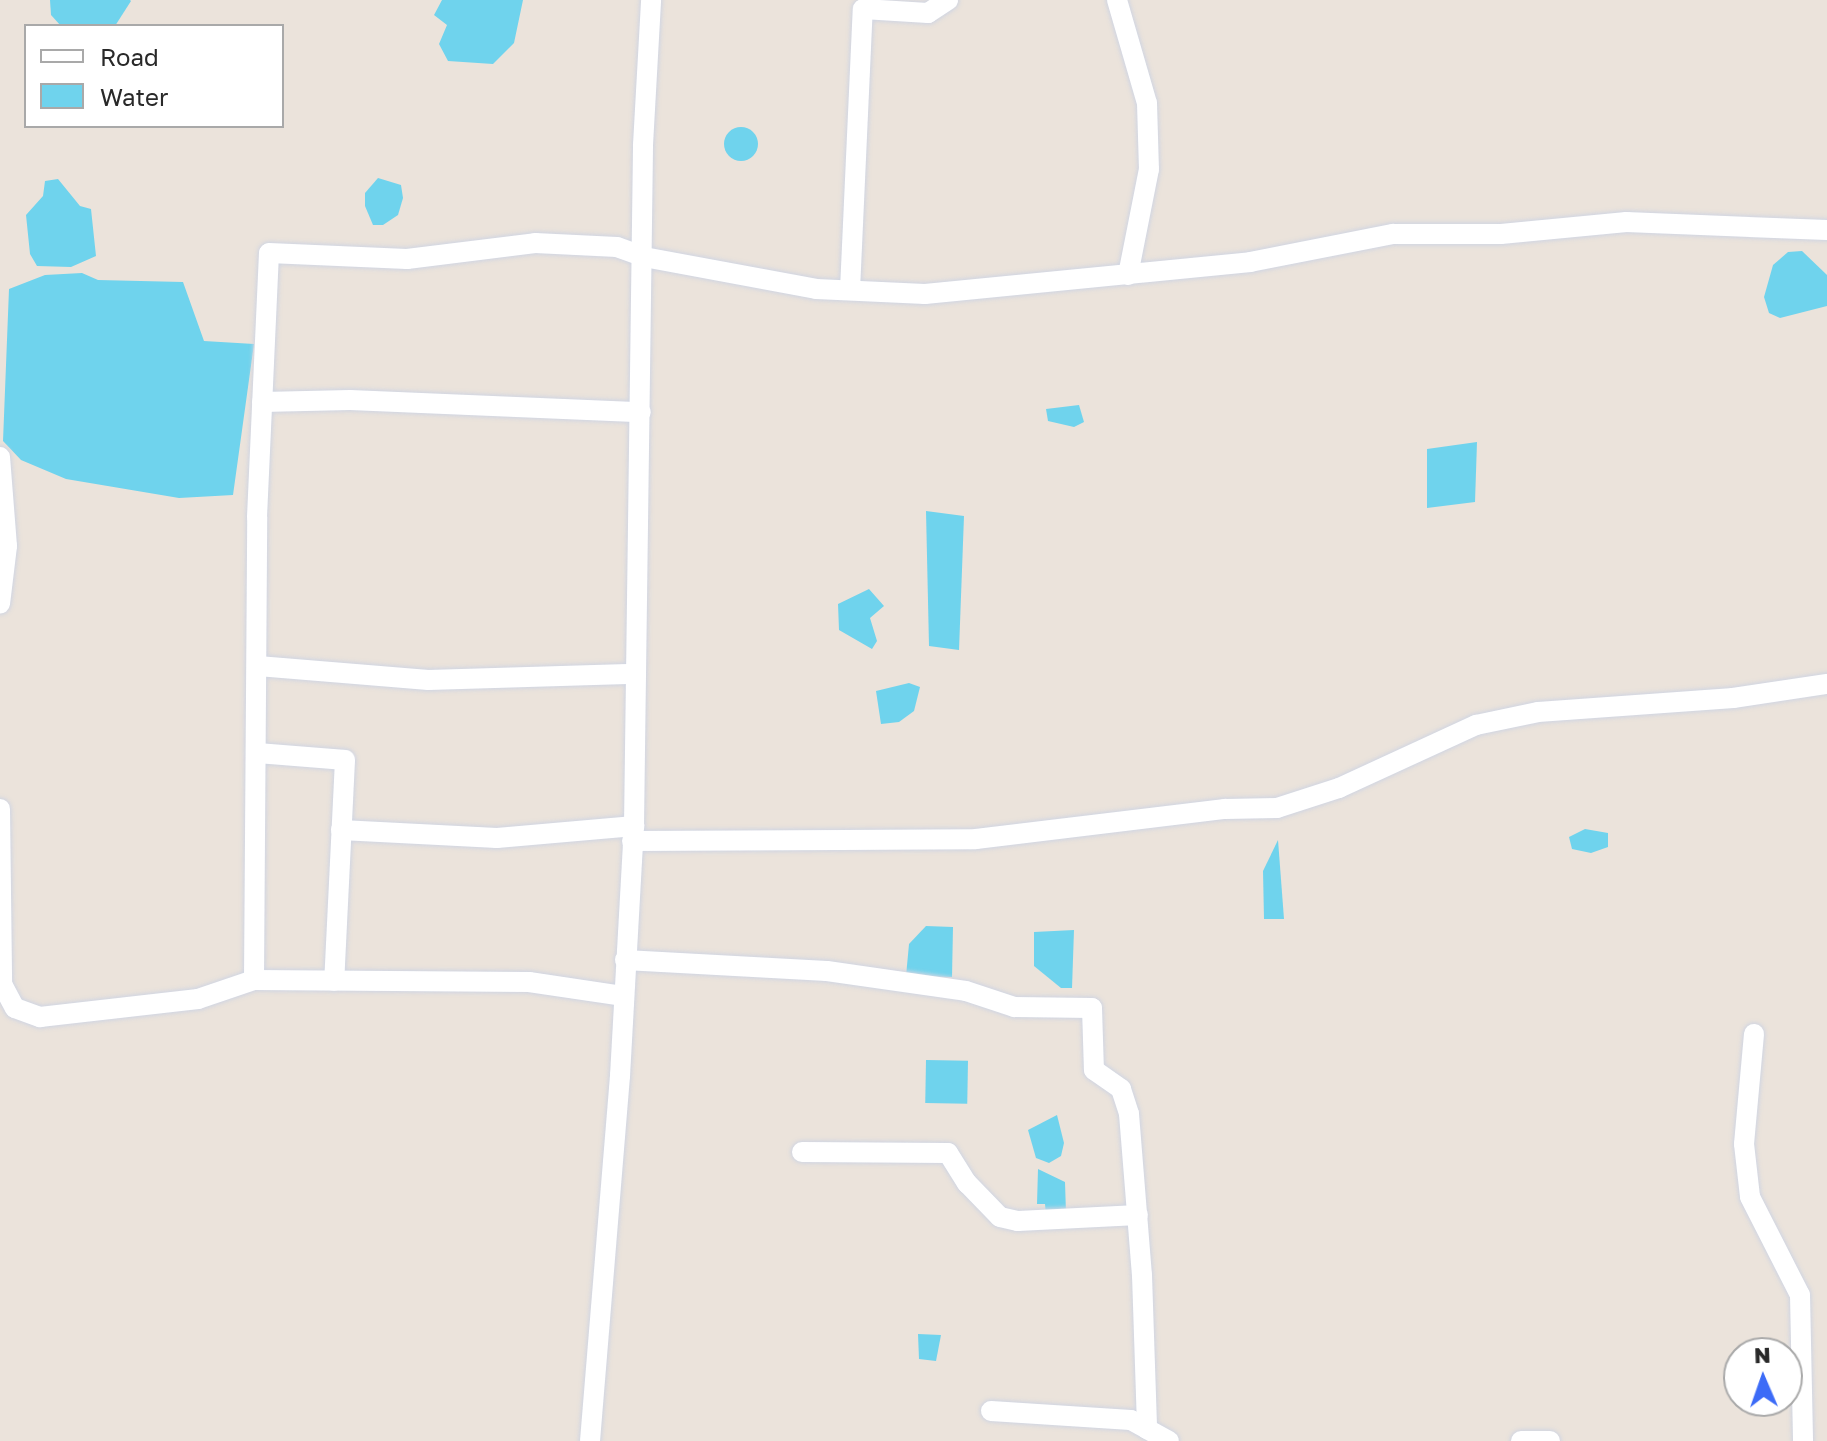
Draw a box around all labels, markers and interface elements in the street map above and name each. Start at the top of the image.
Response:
legend [24,24,284,128]
text: Road [100,42,159,71]
text: Water [100,82,168,111]
north arrow [1723,1337,1803,1417]
text: N [1753,1341,1771,1368]

